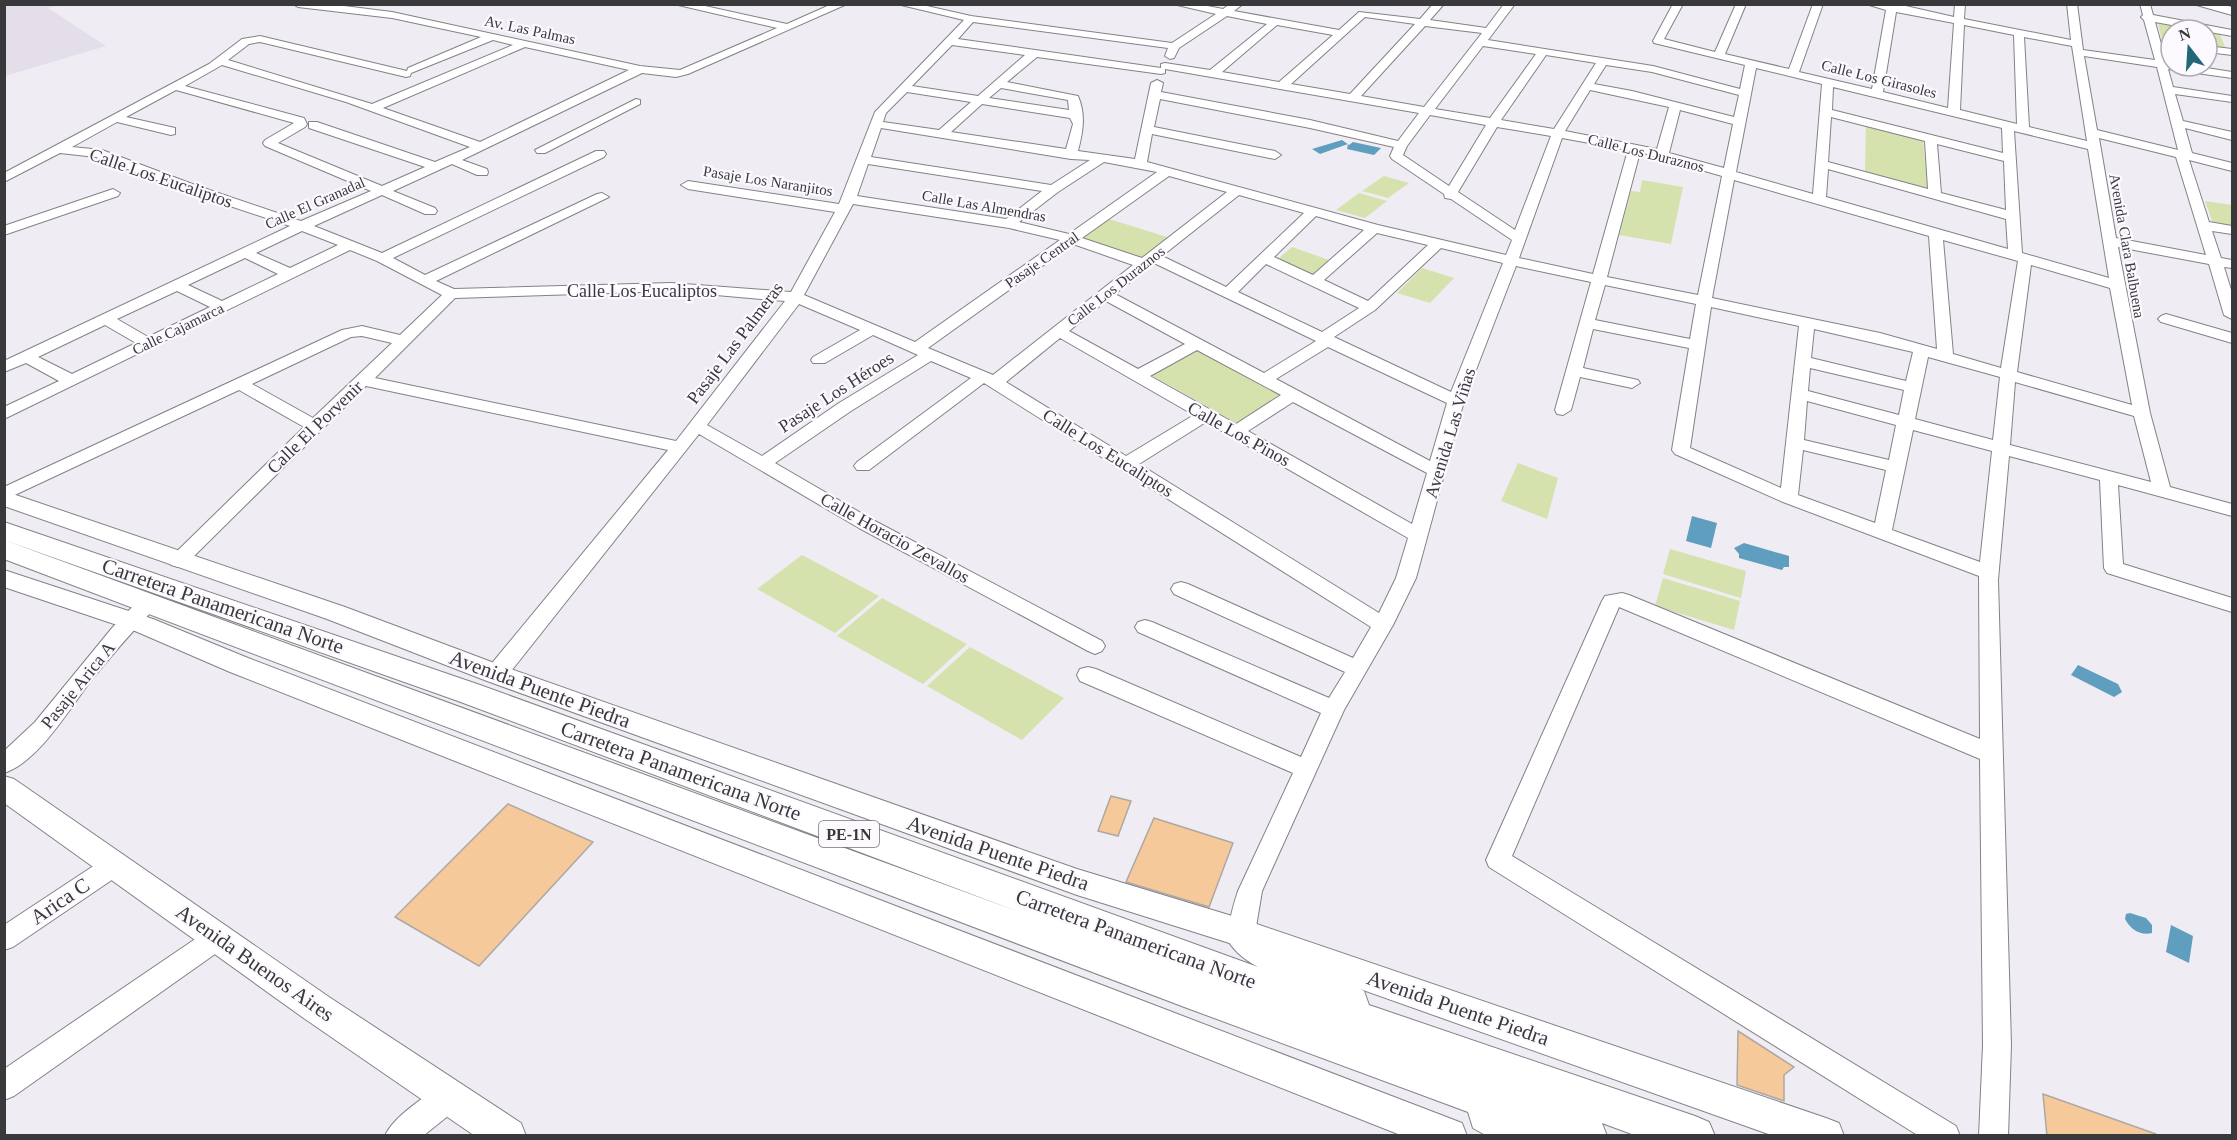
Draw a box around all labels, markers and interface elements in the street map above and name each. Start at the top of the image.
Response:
street label: Av. Las Palmas [483,13,577,47]
north arrow [2159,18,2219,78]
text: N [2177,24,2193,44]
street label: Calle Los Girasoles [1820,57,1938,101]
street label: Calle Los Duraznos [1586,131,1706,175]
street label: Calle Los Eucaliptos [87,144,235,212]
street label: Pasaje Los Naranjitos [702,163,834,199]
street label: Avenida Clara Balbuena [2106,173,2148,320]
street label: Calle El Granadal [263,174,367,232]
street label: Calle Las Almendras [921,187,1047,225]
street label: Pasaje Central [1002,229,1082,291]
street label: Calle Los Duraznos [1064,243,1168,329]
street label: Pasaje Las Palmeras [683,278,787,408]
street label: Calle Los Eucaliptos [567,281,717,301]
street label: Calle Cajamarca [130,300,227,358]
street label: Pasaje Los Héroes [775,347,897,437]
street label: Avenida Las Viñas [1421,365,1479,501]
street label: Calle El Porvenir [263,376,367,478]
street label: Calle Los Pinos [1184,398,1294,470]
street label: Calle Los Eucaliptos [1039,405,1177,501]
street label: Calle Horacio Zevallos [817,489,973,587]
street label: Carretera Panamericana Norte [99,553,347,659]
street label: Pasaje Arica A [37,638,119,732]
street label: Avenida Puente Piedra [446,645,634,733]
street label: Carretera Panamericana Norte [557,716,805,826]
street label: Avenida Puente Piedra [904,811,1093,896]
road number: PE-1N [819,821,879,847]
street label: Arica C [26,873,94,929]
street label: Carretera Panamericana Norte [1012,884,1260,994]
street label: Avenida Buenos Aires [171,899,339,1027]
street label: Avenida Puente Piedra [1364,966,1553,1051]

